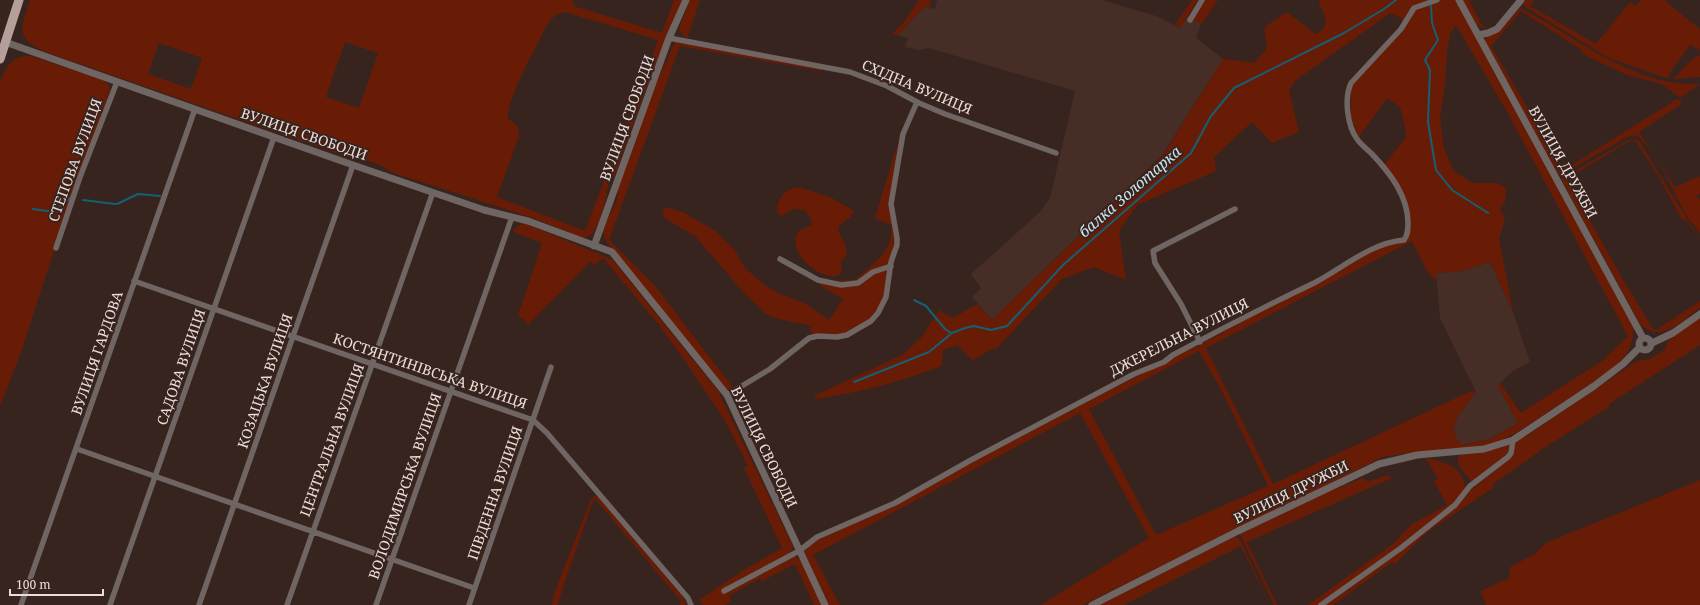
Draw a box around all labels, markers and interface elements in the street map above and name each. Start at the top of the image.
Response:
street label: ВУЛИЦЯ СВОБОДИ [595,52,658,183]
street label: СХІДНА ВУЛИЦЯ [859,55,975,118]
street label: СТЕПОВА ВУЛИЦЯ [43,95,106,224]
street label: ВУЛИЦЯ ДРУЖБИ [1525,102,1602,221]
street label: ВУЛИЦЯ СВОБОДИ [238,103,370,164]
water label: балка Золотарка [1074,141,1185,241]
street label: ВУЛИЦЯ ГАРДОВА [66,288,127,417]
street label: ДЖЕРЕЛЬНА ВУЛИЦЯ [1106,293,1252,380]
street label: САДОВА ВУЛИЦЯ [152,306,209,428]
street label: КОЗАЦЬКА ВУЛИЦЯ [233,311,297,451]
street label: КОСТЯНТИНІВСЬКА ВУЛИЦЯ [331,328,530,413]
street label: ЦЕНТРАЛЬНА ВУЛИЦЯ [295,361,368,519]
street label: ВУЛИЦЯ СВОБОДИ [727,383,802,511]
street label: ВОЛОДИМИРСЬКА ВУЛИЦЯ [364,390,445,581]
street label: ПІВДЕННА ВУЛИЦЯ [463,423,526,562]
street label: ВУЛИЦЯ ДРУЖБИ [1230,455,1351,528]
scale bar [10,571,103,597]
text: 100 m [16,576,51,593]

